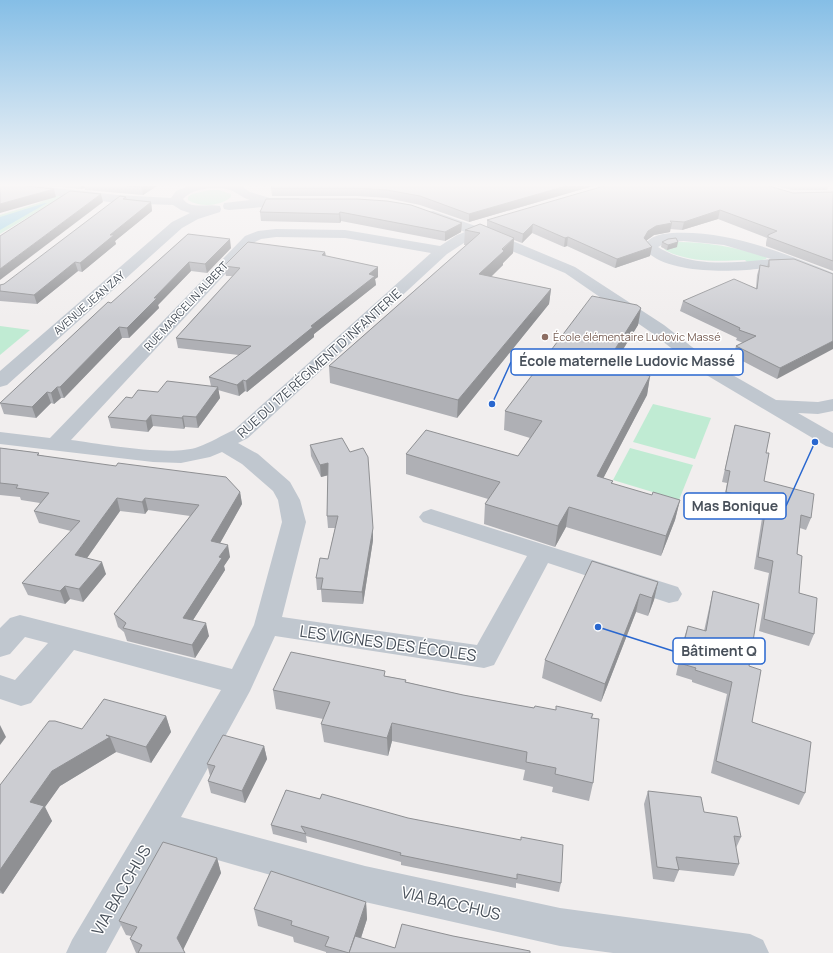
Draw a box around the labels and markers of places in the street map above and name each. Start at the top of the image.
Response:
place label: École élémentaire Ludovic Massé [553,329,721,344]
marker: École élémentaire Ludovic Massé [540,332,550,342]
callout: École maternelle Ludovic Massé [511,349,743,375]
callout: Mas Bonique [684,493,786,519]
callout: Bâtiment Q [673,638,765,664]

